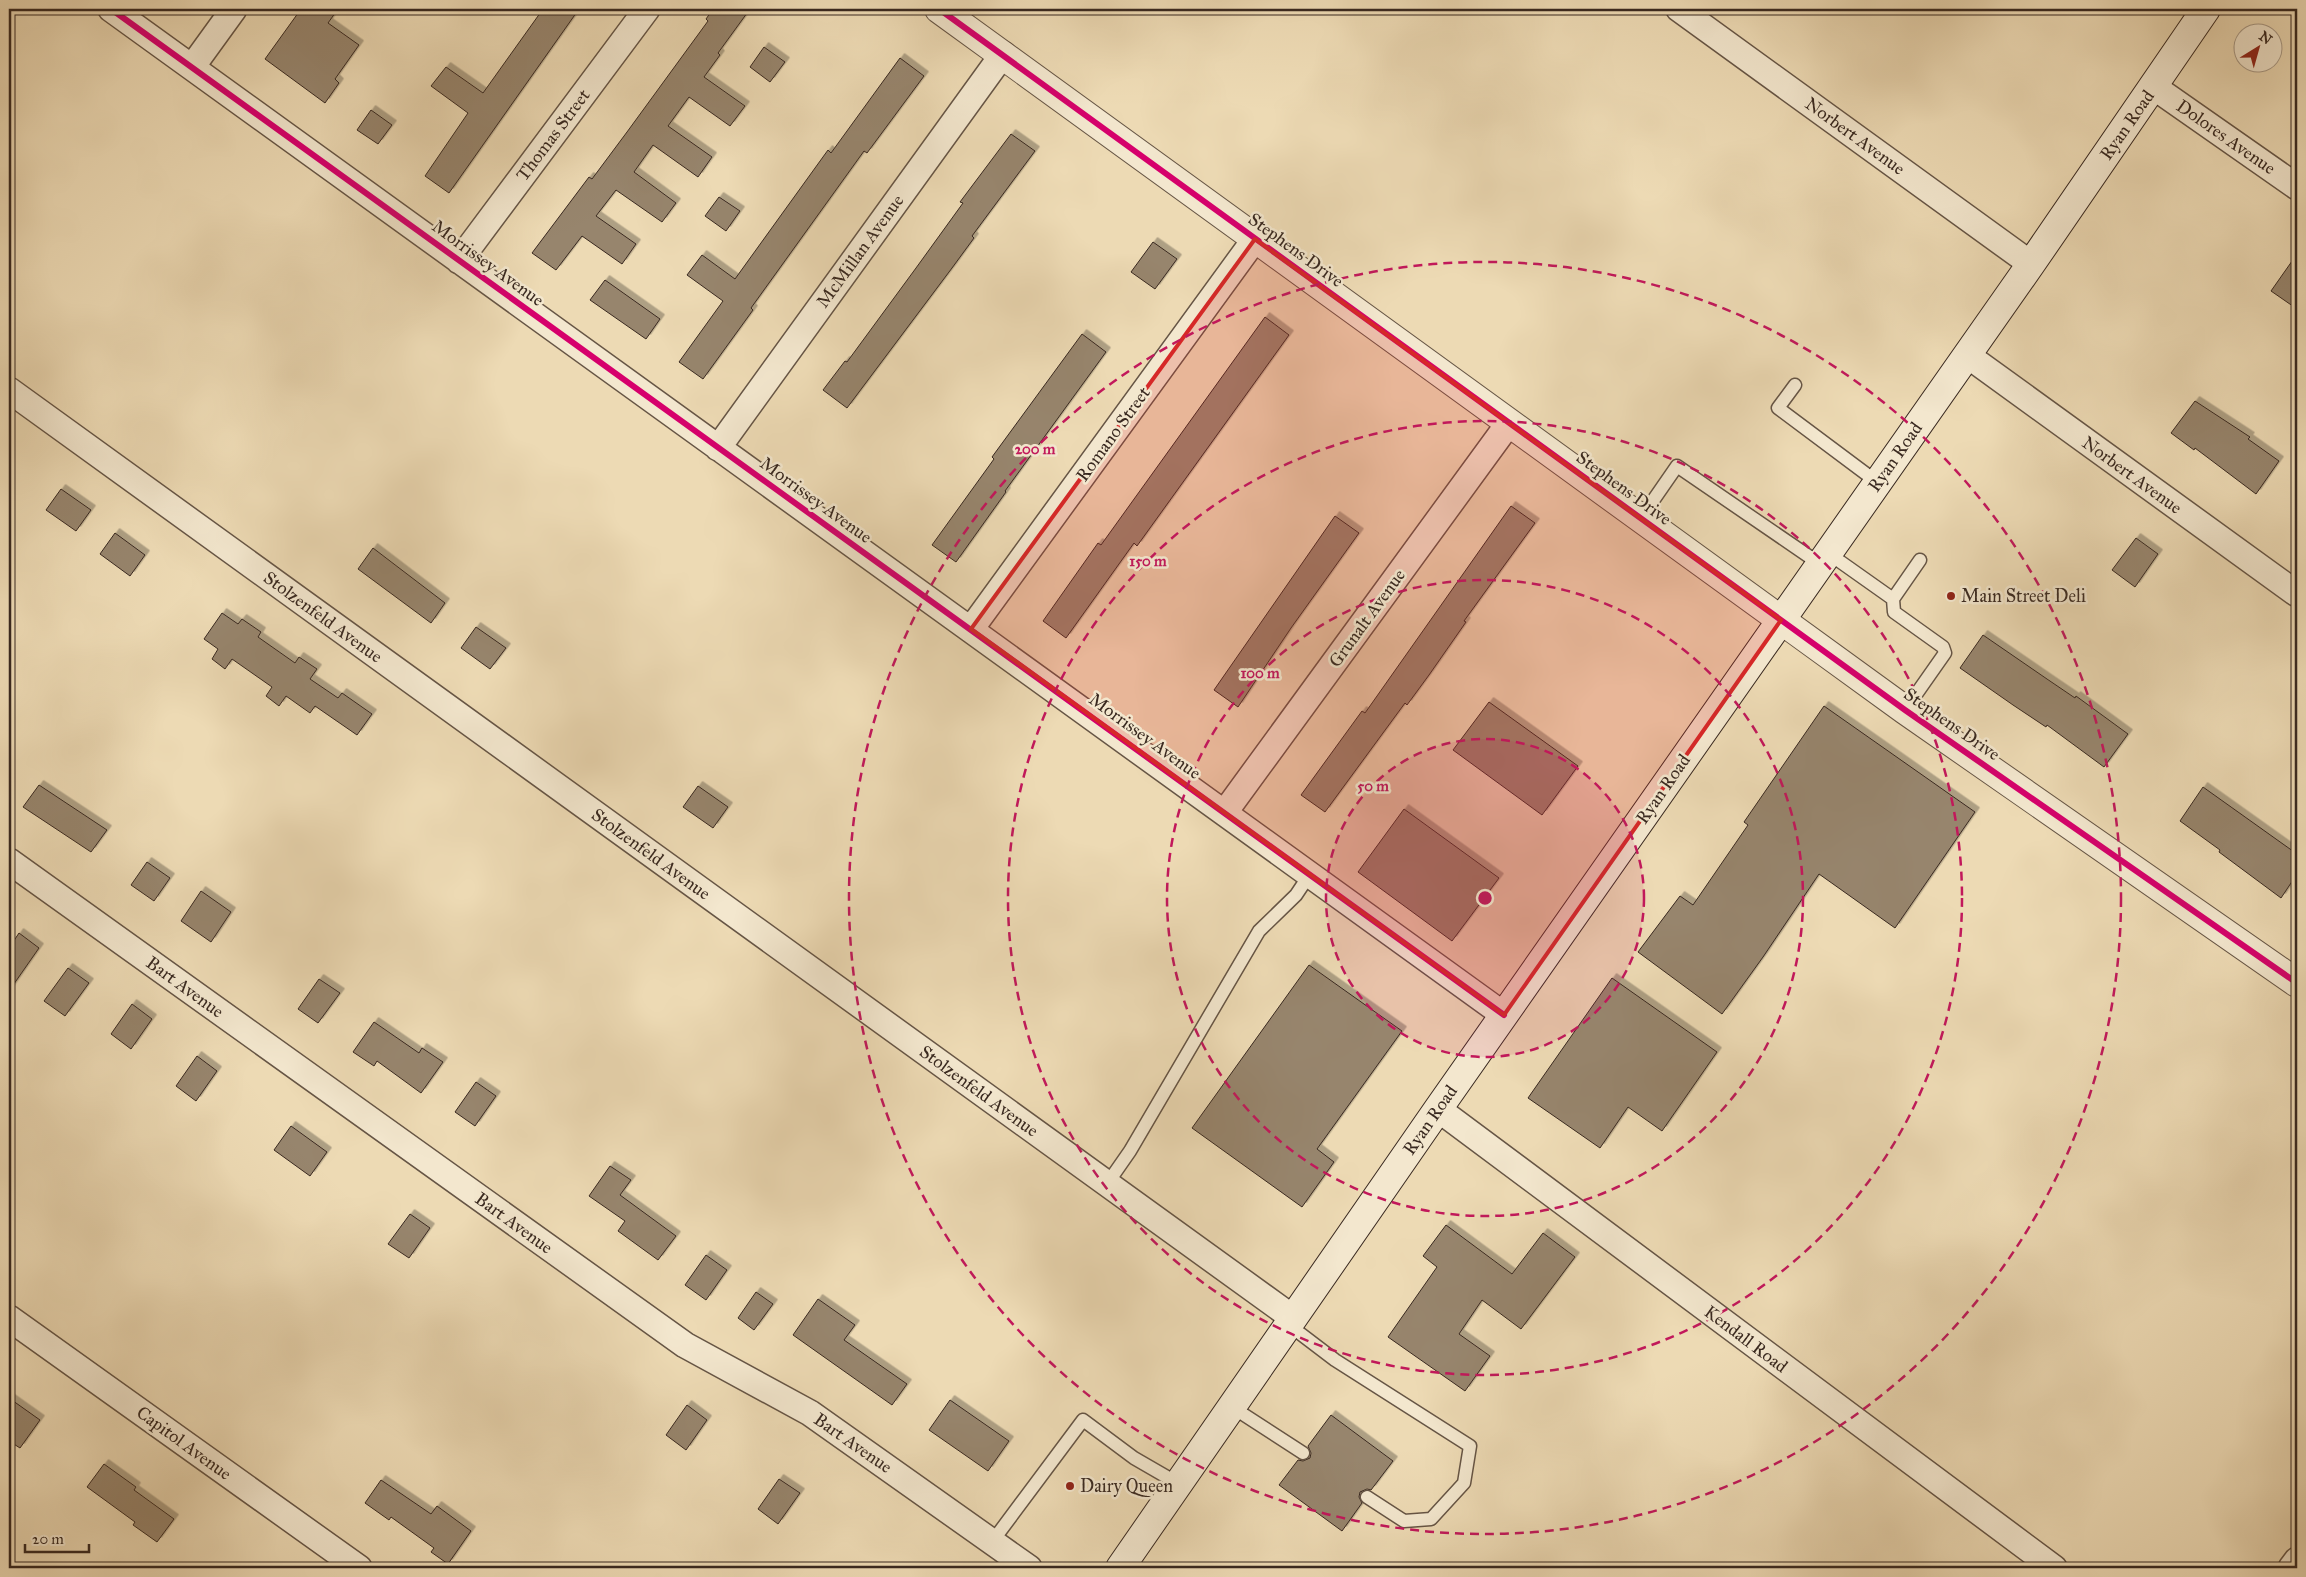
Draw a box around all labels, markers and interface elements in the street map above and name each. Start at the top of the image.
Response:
north arrow [2234,22,2284,72]
text: N [2256,28,2275,48]
street label: Thomas Street [511,84,595,185]
street label: Ryan Road [2095,86,2159,164]
street label: Norbert Avenue [1801,92,1909,180]
street label: Dolores Avenue [2172,95,2280,179]
street label: McMillan Avenue [812,190,908,312]
street label: Stephens Drive [1244,208,1348,292]
street label: Morrissey Avenue [428,215,548,311]
street label: Romano Street [1071,382,1155,486]
street label: Ryan Road [1863,418,1927,496]
street label: Norbert Avenue [2078,431,2186,519]
text: 200 m [1015,440,1056,458]
street label: Stephens Drive [1572,446,1676,530]
street label: Morrissey Avenue [756,452,876,548]
text: 150 m [1129,552,1167,570]
street label: Grunalt Avenue [1324,565,1410,671]
street label: Stolzenfeld Avenue [259,567,387,667]
place label: Main Street Deli [1961,585,2086,607]
marker: Main Street Deli [1945,590,1957,602]
text: 100 m [1240,664,1280,682]
street label: Stephens Drive [1900,683,2004,765]
street label: Morrissey Avenue [1085,688,1205,784]
street label: Ryan Road [1631,750,1695,828]
text: 50 m [1357,777,1389,795]
street label: Stolzenfeld Avenue [587,804,715,904]
centre of rings [1476,889,1494,907]
street label: Bart Avenue [142,951,228,1023]
street label: Stolzenfeld Avenue [915,1041,1043,1141]
street label: Ryan Road [1398,1081,1462,1159]
street label: Bart Avenue [471,1187,557,1259]
street label: Kendall Road [1700,1301,1792,1377]
street label: Capitol Avenue [132,1401,236,1485]
street label: Bart Avenue [810,1408,896,1478]
place label: Dairy Queen [1080,1475,1173,1497]
marker: Dairy Queen [1064,1480,1076,1492]
scale bar [25,1522,89,1554]
text: 20 m [32,1530,64,1548]

